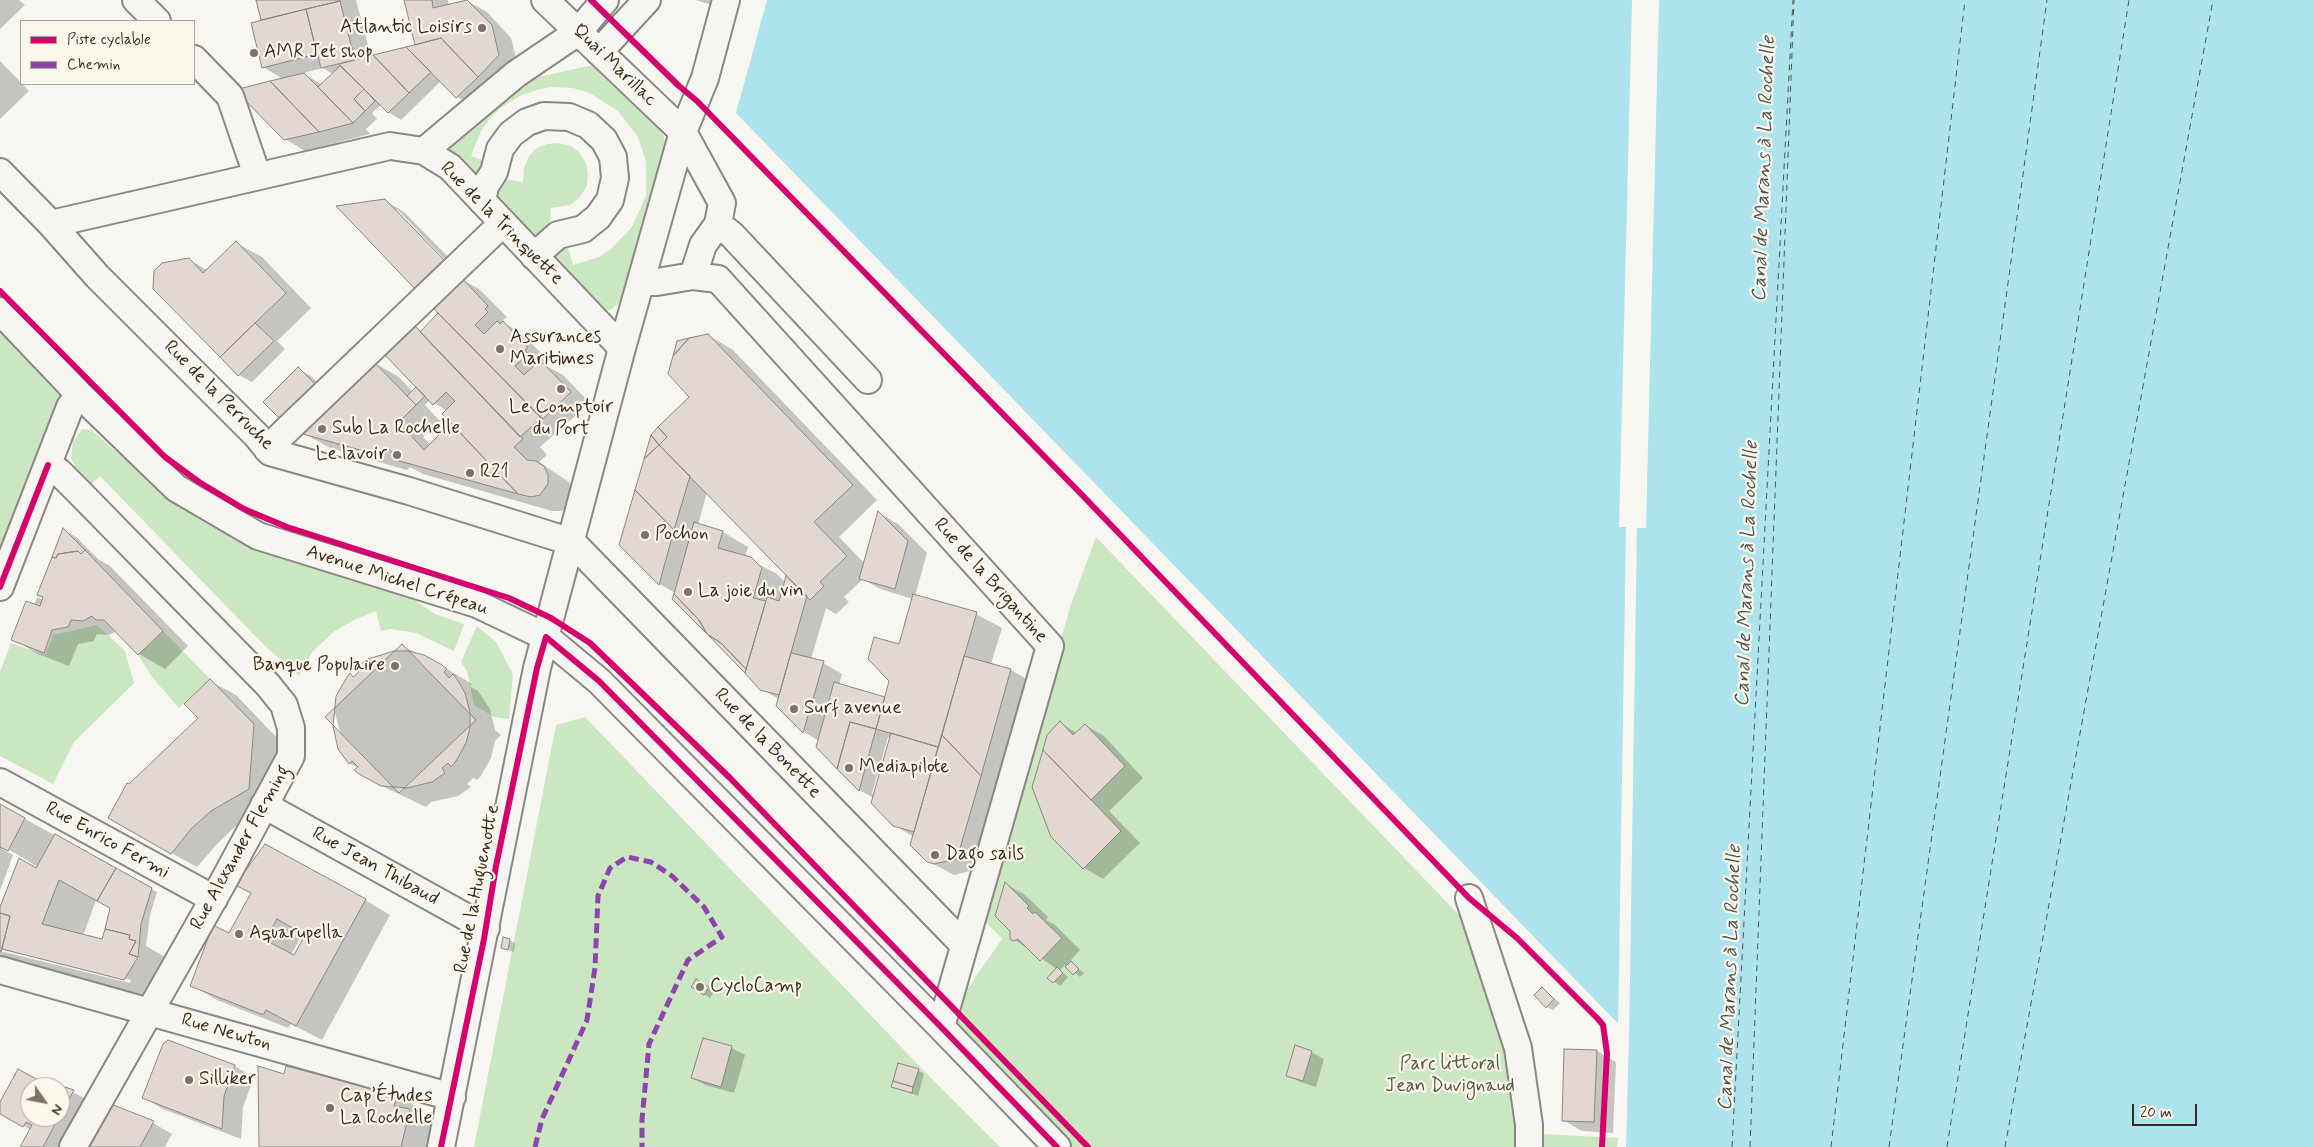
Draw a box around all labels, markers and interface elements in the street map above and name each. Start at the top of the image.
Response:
place label: Atlantic Loisirs [340,17,472,39]
legend [20,20,195,85]
street label: Quai Marillac [567,20,661,112]
marker: Atlantic Loisirs [476,22,488,34]
text: Piste cyclable [67,30,151,50]
water label: Canal de Marans à La Rochelle [1748,36,1782,302]
place label: AMR Jet shop [264,42,373,64]
marker: AMR Jet shop [248,47,260,59]
text: Chemin [67,55,120,75]
street label: Rue de la Trinquette [435,158,567,290]
place label: Assurances Maritimes [510,327,601,371]
street label: Rue de la Perruche [158,336,278,456]
marker: Assurances Maritimes [494,343,506,355]
marker: Le Comptoir du Port [555,383,567,395]
place label: Le Comptoir du Port [509,397,613,441]
place label: Sub La Rochelle [332,418,460,440]
marker: Sub La Rochelle [316,423,328,435]
water label: Canal de Marans à La Rochelle [1731,441,1765,707]
place label: Le lavoir [316,444,387,466]
marker: Le lavoir [391,449,403,461]
place label: R21 [480,462,509,484]
marker: R21 [464,467,476,479]
street label: Rue de la Brigantine [928,514,1052,648]
place label: Pochon [655,524,709,546]
marker: Pochon [639,529,651,541]
street label: Avenue Michel Crépeau [303,541,491,621]
place label: La joie du vin [698,581,804,603]
marker: La joie du vin [682,586,694,598]
place label: Banque Populaire [253,655,385,677]
marker: Banque Populaire [389,660,401,672]
street label: Rue de la Bonette [709,684,825,804]
place label: Surf avenue [804,698,902,720]
marker: Surf avenue [788,703,800,715]
place label: Mediapilote [859,757,949,779]
street label: Rue Alexander Fleming [186,762,296,934]
marker: Mediapilote [843,762,855,774]
street label: Rue Enrico Fermi [41,797,173,885]
street label: Rue de la Huguenotte [450,803,506,975]
street label: Rue Jean Thibaud [308,823,442,911]
place label: Dago sails [945,844,1024,866]
water label: Canal de Marans à La Rochelle [1714,845,1748,1111]
marker: Dago sails [929,849,941,861]
place label: Aquarupella [249,923,342,945]
marker: Aquarupella [233,928,245,940]
place label: CycloCamp [710,976,802,998]
marker: CycloCamp [694,981,706,993]
street label: Rue Newton [178,1009,274,1057]
park label: Parc littoral Jean Duvignaud [1385,1054,1515,1098]
place label: Silliker [199,1069,256,1091]
marker: Silliker [183,1074,195,1086]
north arrow [20,1077,70,1127]
place label: Cap’Études La Rochelle [340,1086,432,1130]
scale bar [2134,1094,2199,1126]
text: N [47,1101,67,1118]
marker: Cap’Études La Rochelle [324,1102,336,1114]
text: 20 m [2140,1103,2172,1123]

